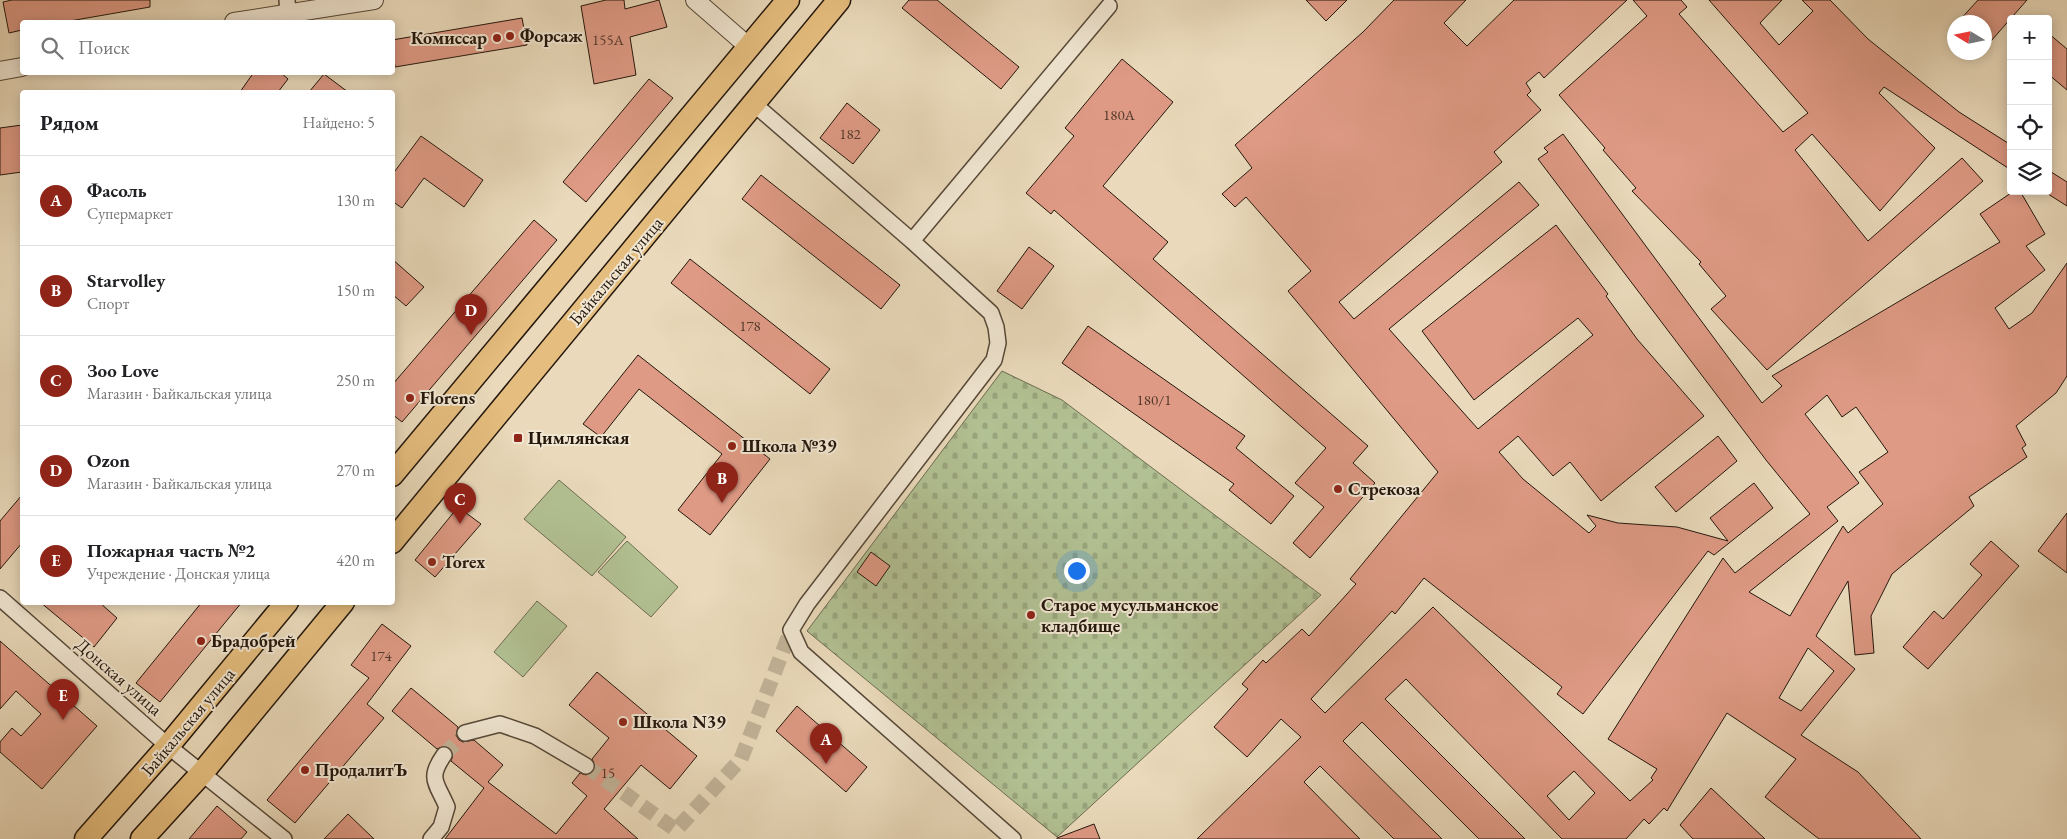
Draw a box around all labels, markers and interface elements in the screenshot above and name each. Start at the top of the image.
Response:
north arrow [1947,15,1992,60]
map controls [2007,15,2052,195]
button: + [2007,15,2052,60]
search box [20,20,395,75]
place label: Форсаж [520,24,583,47]
place label: Комиссар [411,26,487,49]
marker: Форсаж [504,30,516,42]
house number: 155А [592,30,625,49]
marker: Комиссар [491,32,503,44]
icon: search [38,34,66,62]
text: Поиск [78,35,130,60]
button: − [2007,60,2052,105]
house number: 180А [1103,105,1136,124]
button: locate [2007,105,2052,150]
text: Рядом [40,109,99,136]
text: Найдено: 5 [303,112,375,133]
house number: 182 [839,124,862,143]
button: layers [2007,150,2052,195]
text: Фасоль [87,178,147,203]
text: A [50,190,62,211]
text: 130 m [336,190,375,211]
text: Супермаркет [87,203,173,224]
street label: Байкальская улица [563,211,668,330]
text: Starvolley [87,268,165,293]
text: B [51,280,61,301]
text: 150 m [336,280,375,301]
text: Спорт [87,293,129,314]
pin: D [455,294,487,335]
house number: 178 [739,316,761,335]
text: Зоо Love [87,358,159,383]
text: C [50,370,62,391]
text: 250 m [336,370,375,391]
text: Магазин · Байкальская улица [87,383,272,404]
place label: Florens [420,386,475,409]
house number: 180/1 [1137,390,1171,409]
marker: Florens [404,392,416,404]
place label: Цимлянская [528,426,630,449]
marker: Цимлянская [512,432,524,444]
place label: Школа №39 [742,434,837,457]
marker: Школа №39 [726,440,738,452]
text: Ozon [87,448,130,473]
text: D [50,460,62,481]
text: 270 m [336,460,375,481]
pin: B [706,462,738,503]
text: Магазин · Байкальская улица [87,473,272,494]
place label: Стрекоза [1348,477,1421,500]
pin: C [444,483,476,524]
marker: Стрекоза [1332,483,1344,495]
text: Пожарная часть №2 [87,538,255,563]
text: E [51,550,61,571]
text: 420 m [336,550,375,571]
place label: Torex [442,550,485,573]
marker: Torex [426,556,438,568]
your location [1064,558,1090,584]
text: Учреждение · Донская улица [87,563,270,584]
place label: Старое мусульманское кладбище [1041,593,1219,637]
marker: Старое мусульманское кладбище [1025,609,1037,621]
place label: Брадобрей [211,629,296,652]
street label: Донская улица [71,633,168,721]
marker: Брадобрей [195,635,207,647]
house number: 174 [370,646,393,665]
street label: Байкальская улица [135,662,240,781]
pin: E [47,679,79,720]
place label: Школа N39 [633,710,726,733]
marker: Школа N39 [617,716,629,728]
pin: A [810,723,842,764]
place label: ПродалитЪ [315,758,407,781]
house number: 15 [601,763,615,782]
marker: ПродалитЪ [299,764,311,776]

